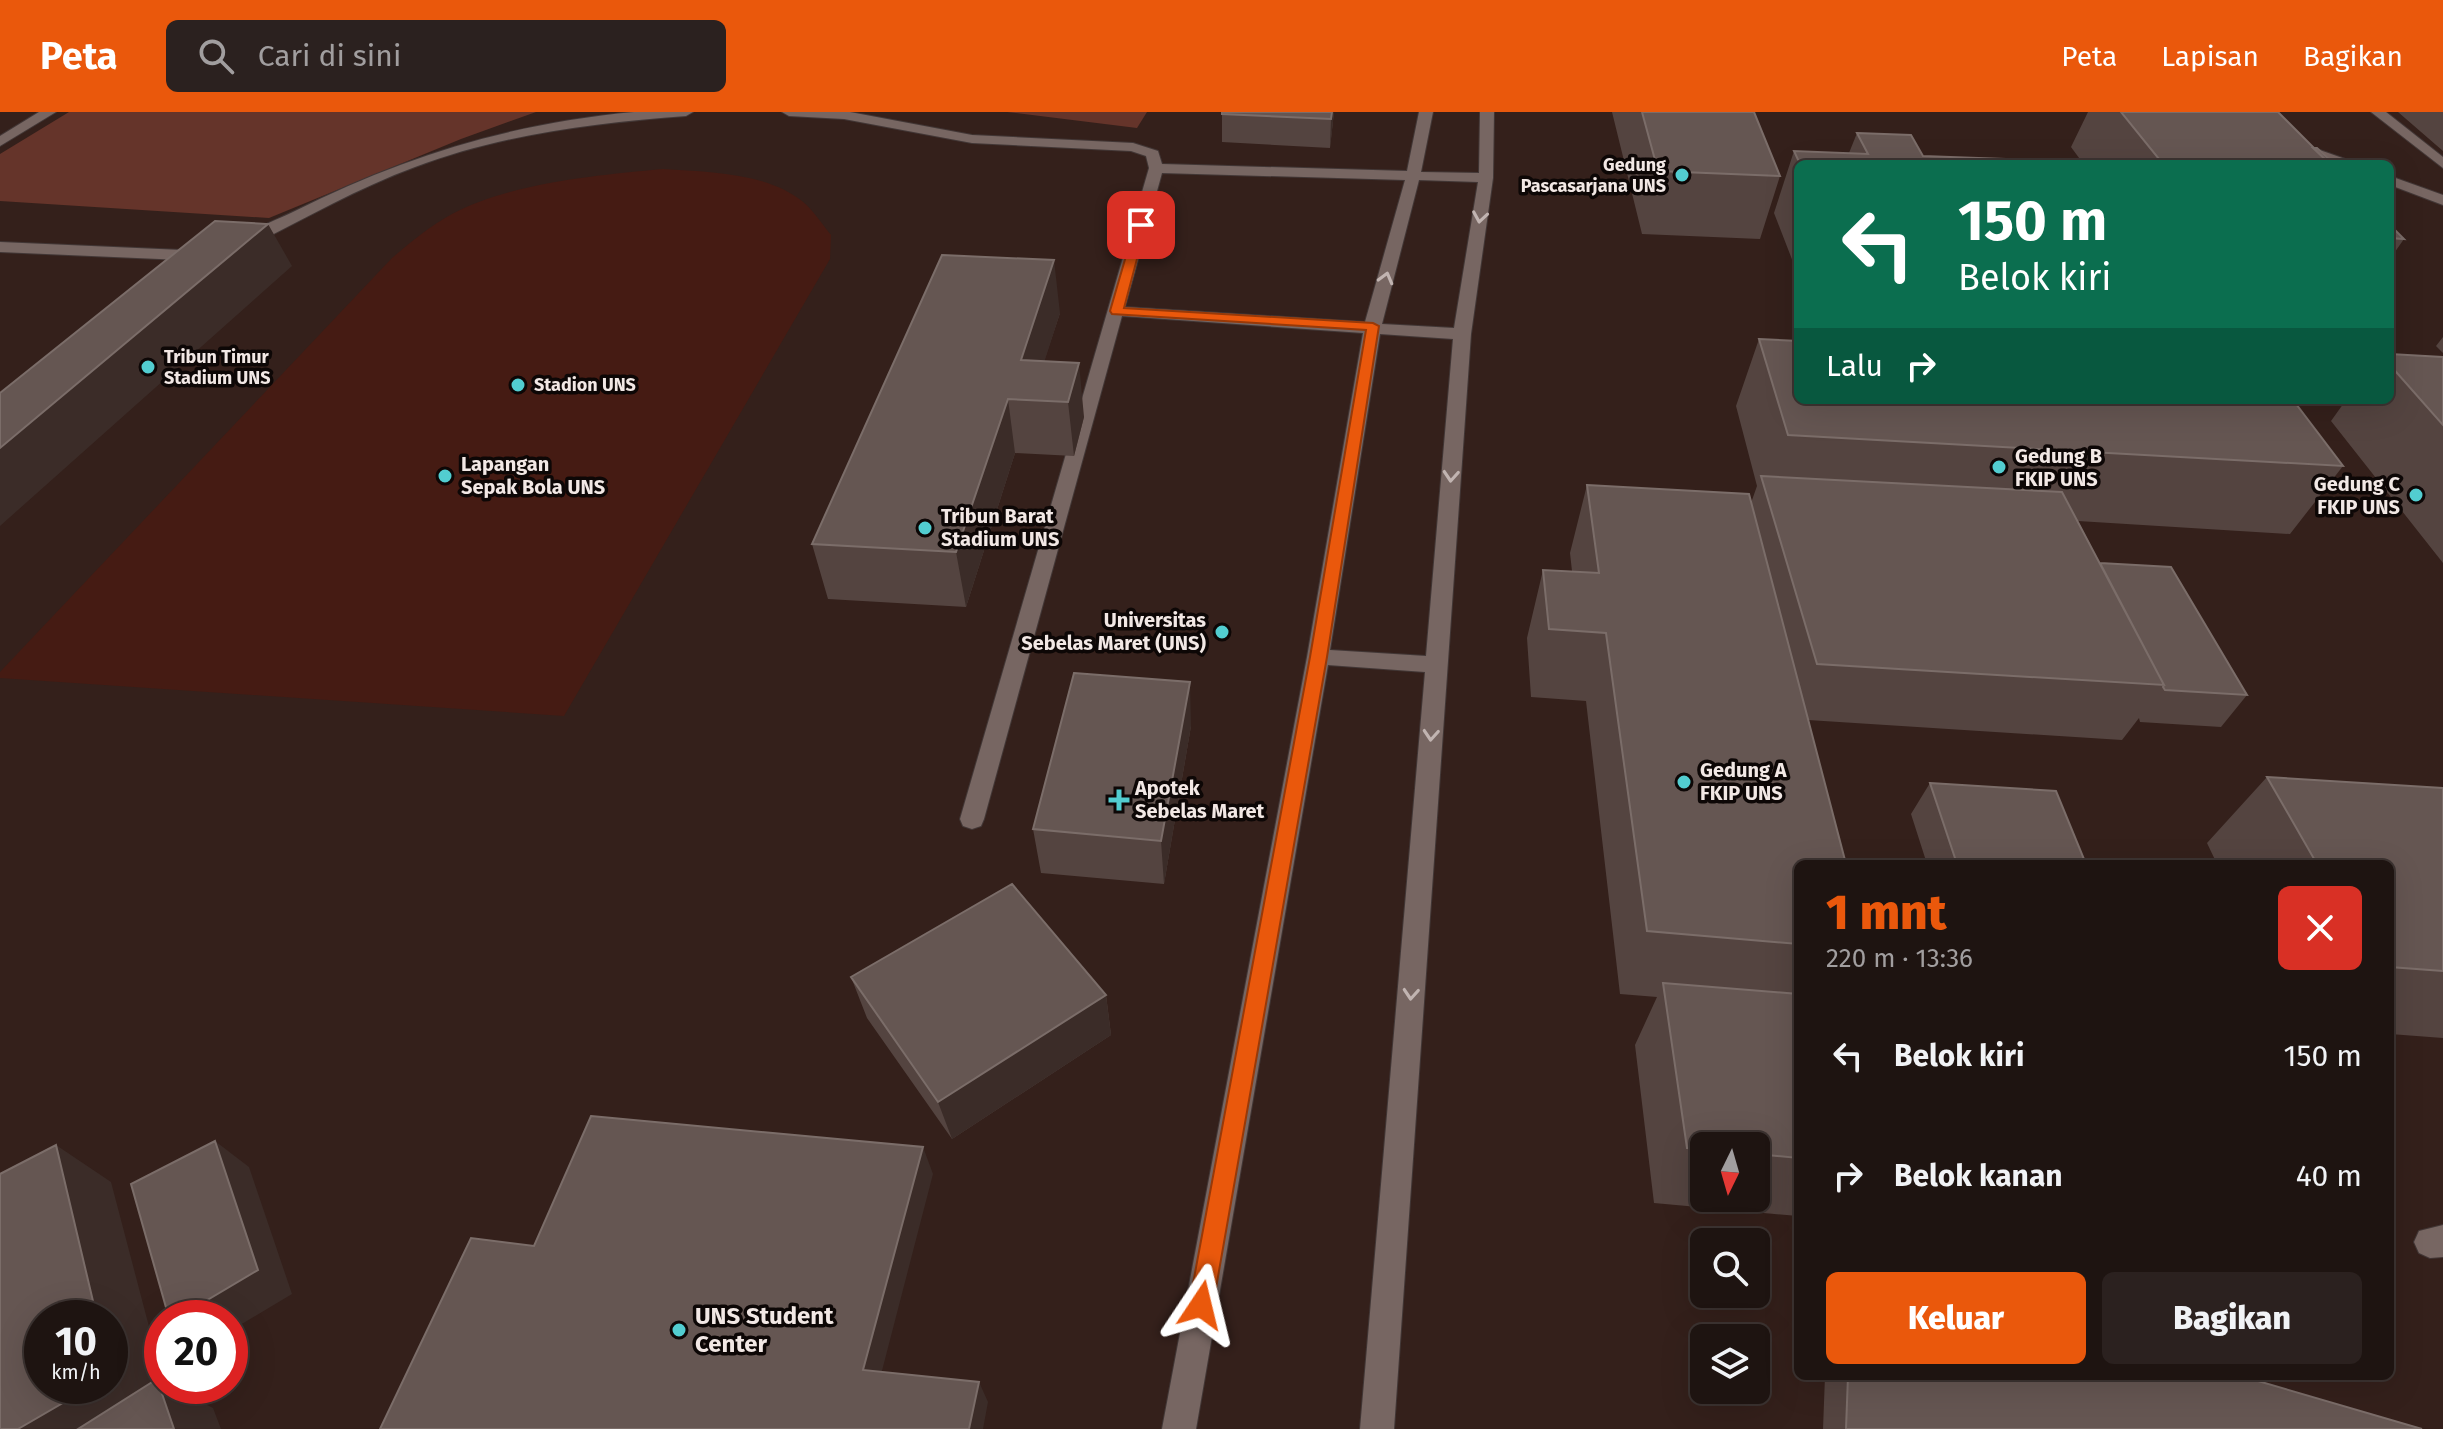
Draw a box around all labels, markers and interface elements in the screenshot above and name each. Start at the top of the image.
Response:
search box [166,20,726,92]
text: Peta [40,33,118,79]
icon: search [194,34,238,78]
text: Cari di sini [258,38,401,74]
text: Peta [2061,40,2117,73]
text: Lapisan [2161,40,2259,73]
text: Bagikan [2303,40,2403,73]
place label: Gedung Pascasarjana UNS [1521,154,1666,197]
marker: Gedung Pascasarjana UNS [1673,166,1691,184]
text: 150 m [1958,188,2107,255]
pin [1107,191,1175,259]
icon: left [1826,192,1930,296]
icon: arrive [1119,203,1163,247]
one-way arrow [1472,211,1489,224]
text: Belok kiri [1958,256,2112,300]
one-way arrow [1376,271,1393,285]
icon: right [1899,344,1943,388]
place label: Tribun Timur Stadium UNS [164,346,271,389]
text: Lalu [1826,348,1883,384]
marker: Tribun Timur Stadium UNS [139,358,157,376]
place label: Stadion UNS [534,374,636,396]
marker: Stadion UNS [509,376,527,394]
place label: Gedung B FKIP UNS [2015,444,2102,491]
place label: Lapangan Sepak Bola UNS [461,452,605,499]
marker: Gedung B FKIP UNS [1990,458,2008,476]
marker: Lapangan Sepak Bola UNS [436,467,454,485]
one-way arrow [1443,470,1460,483]
place label: Gedung C FKIP UNS [2314,472,2400,519]
marker: Gedung C FKIP UNS [2407,486,2425,504]
place label: Tribun Barat Stadium UNS [941,504,1059,551]
marker: Tribun Barat Stadium UNS [916,519,934,537]
place label: Universitas Sebelas Maret (UNS) [1021,608,1206,655]
marker: Universitas Sebelas Maret (UNS) [1213,623,1231,641]
one-way arrow [1423,729,1440,742]
place label: Gedung A FKIP UNS [1700,758,1788,805]
marker: Gedung A FKIP UNS [1675,773,1693,791]
place label: Apotek Sebelas Maret [1134,776,1265,823]
marker: Apotek Sebelas Maret [1110,791,1128,809]
text: 1 mnt [1826,884,1946,942]
button: close [2278,886,2362,970]
text: 220 m · 13:36 [1826,943,1973,974]
one-way arrow [1403,988,1420,1001]
icon: left [1826,1034,1870,1078]
text: Belok kiri [1894,1038,2025,1074]
text: 150 m [2284,1038,2362,1074]
north arrow [1690,1132,1770,1212]
map controls [1690,1132,1770,1404]
icon: right [1826,1154,1870,1198]
text: Belok kanan [1894,1158,2063,1194]
text: 40 m [2296,1158,2362,1194]
button: search [1690,1228,1770,1308]
position arrow [1159,1263,1243,1347]
button: Keluar [1826,1272,2086,1364]
button: Bagikan [2102,1272,2362,1364]
speed limit sign: 20 [144,1300,248,1404]
place label: UNS Student Center [695,1302,834,1358]
text: 10 [55,1318,97,1366]
marker: UNS Student Center [670,1321,688,1339]
button: layers [1690,1324,1770,1404]
text: km/h [51,1360,101,1384]

